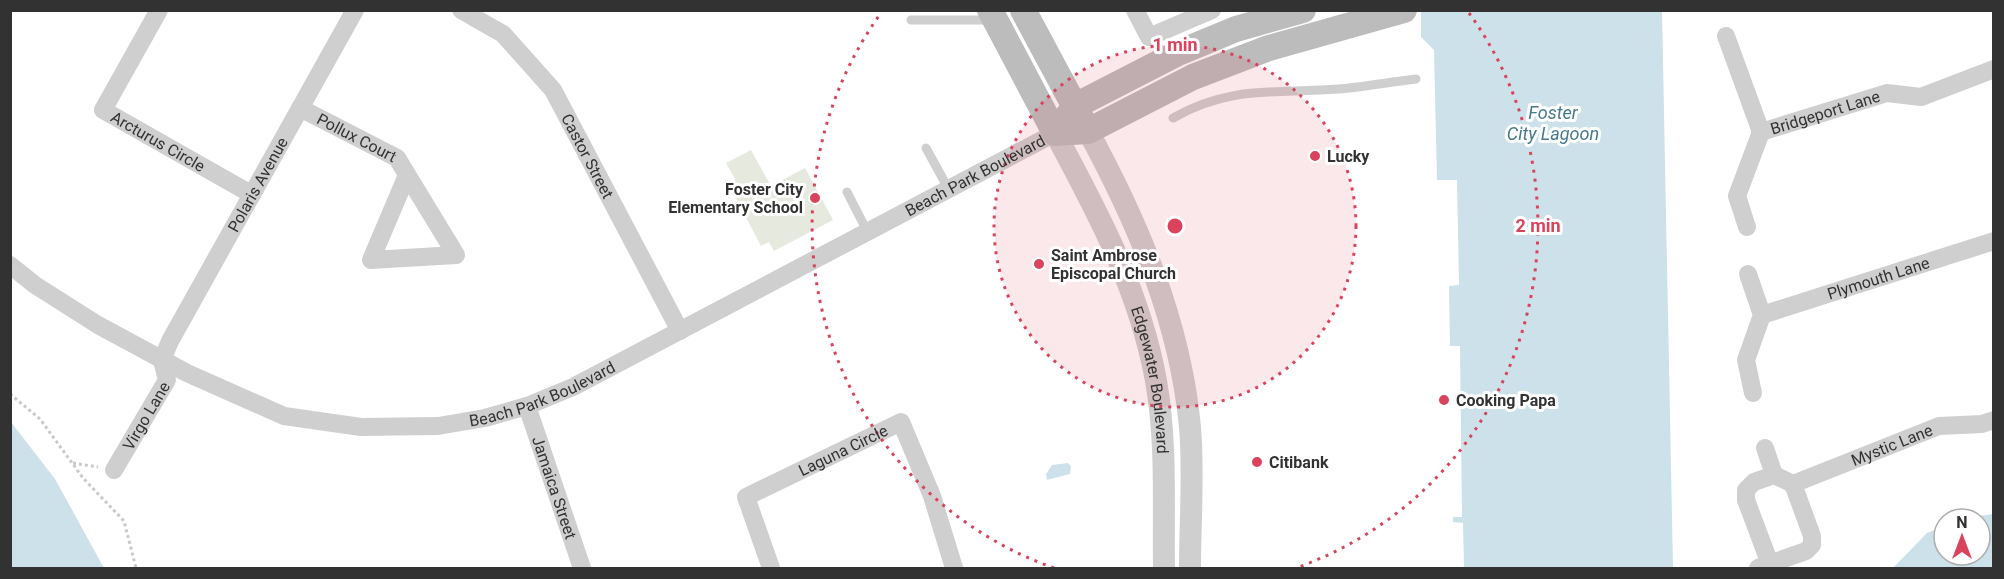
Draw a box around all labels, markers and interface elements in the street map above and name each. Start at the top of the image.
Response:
text: 1 min [1152,34,1198,55]
street label: Bridgeport Lane [1768,86,1882,138]
water label: Foster City Lagoon [1507,102,1599,144]
street label: Arcturus Circle [108,107,208,175]
street label: Pollux Court [314,109,400,166]
street label: Castor Street [558,110,618,202]
street label: Beach Park Boulevard [902,131,1048,220]
street label: Polaris Avenue [223,134,292,235]
place label: Lucky [1327,147,1370,166]
marker: Lucky [1308,149,1322,163]
place label: Foster City Elementary School [668,180,804,217]
marker: Foster City Elementary School [808,191,822,205]
text: 2 min [1515,215,1561,236]
centre of rings [1165,216,1185,236]
place label: Saint Ambrose Episcopal Church [1051,246,1176,283]
street label: Plymouth Lane [1825,253,1932,303]
marker: Saint Ambrose Episcopal Church [1032,257,1046,271]
street label: Edgewater Boulevard [1128,303,1173,454]
street label: Beach Park Boulevard [468,357,618,430]
street label: Virgo Lane [118,378,173,453]
place label: Cooking Papa [1456,391,1556,410]
marker: Cooking Papa [1437,393,1451,407]
street label: Laguna Circle [795,420,891,480]
street label: Mystic Lane [1848,420,1935,469]
street label: Jamaica Street [528,434,581,541]
place label: Citibank [1269,453,1329,472]
marker: Citibank [1250,455,1264,469]
north arrow [1932,507,1992,567]
text: N [1956,513,1968,532]

